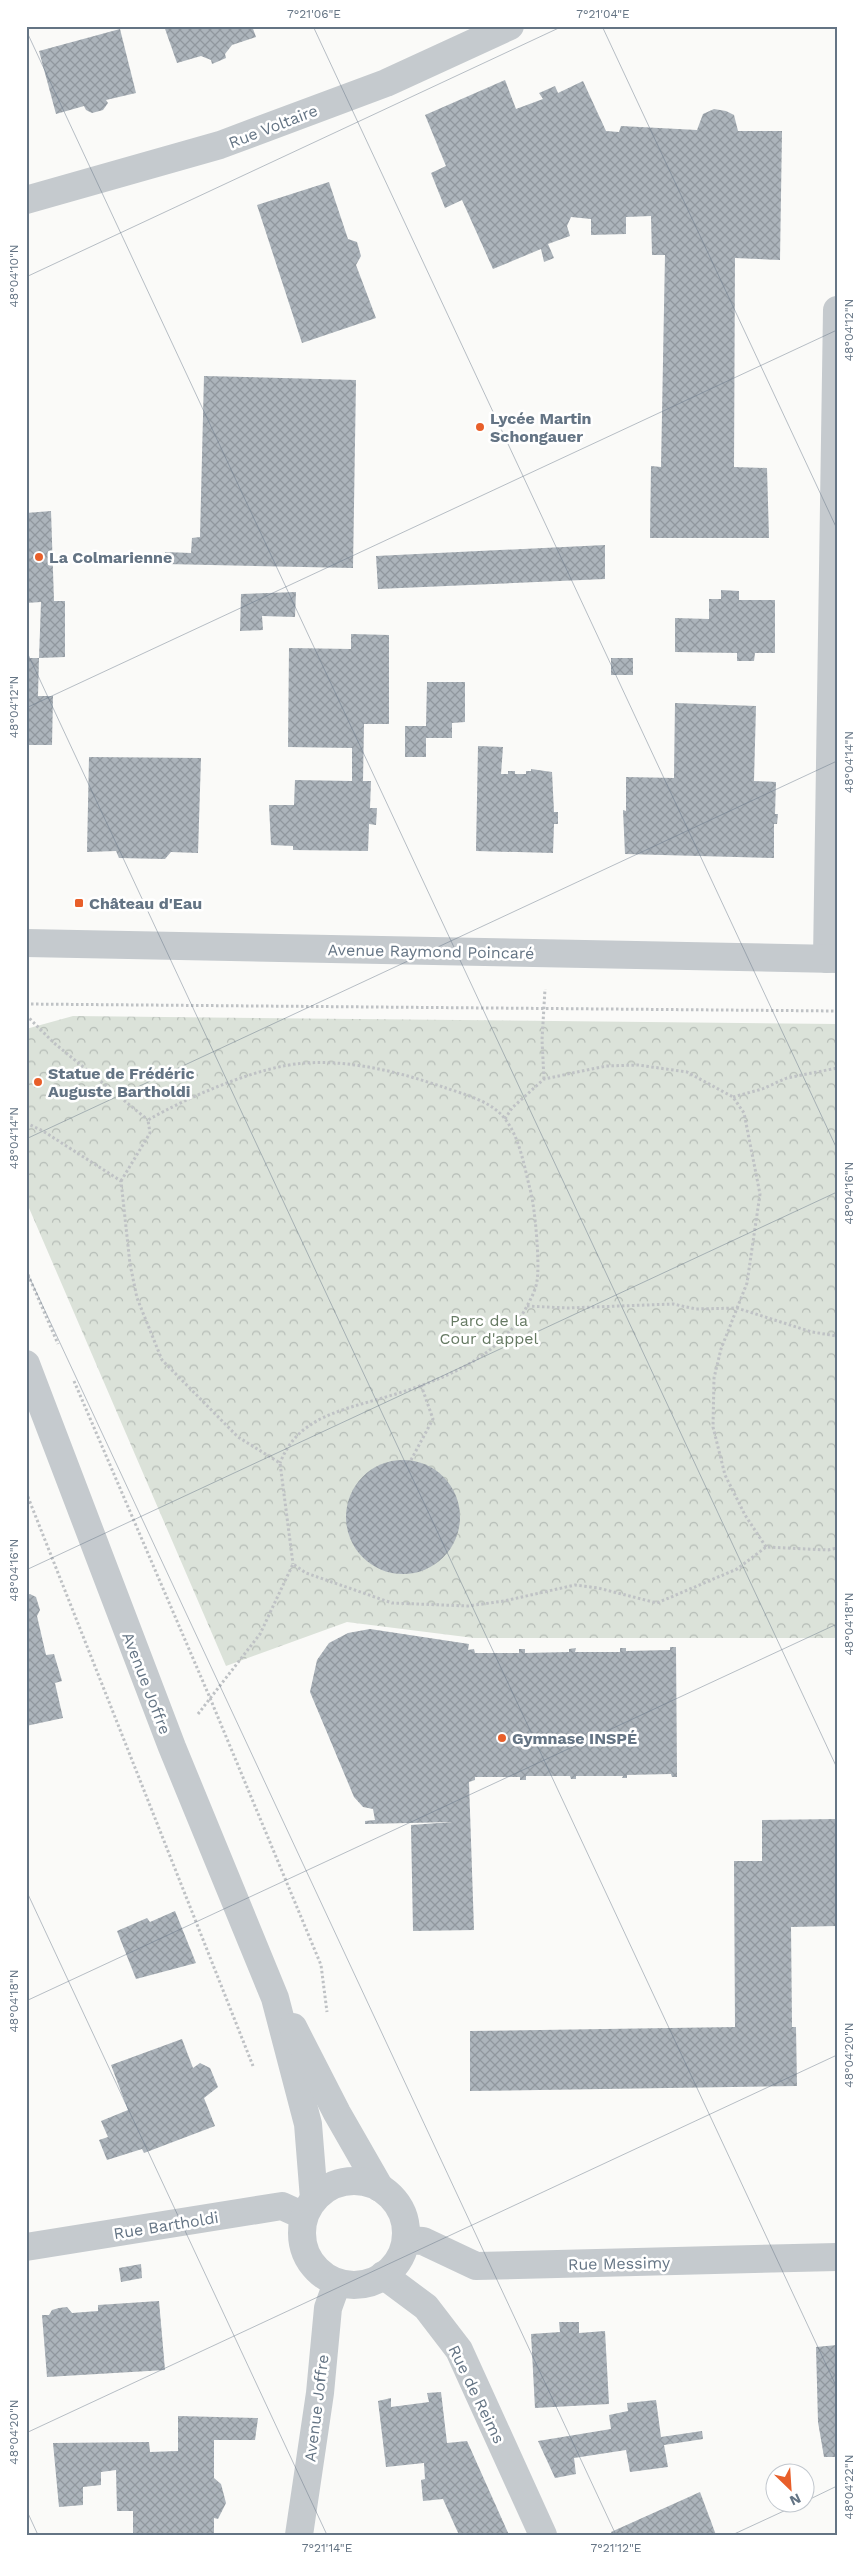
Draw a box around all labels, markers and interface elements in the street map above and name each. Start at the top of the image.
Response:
text: 7°21'06"E [287,7,341,21]
text: 7°21'04"E [576,7,630,21]
street label: Rue Voltaire [226,101,320,152]
text: 48°04'10"N [7,244,21,308]
text: 48°04'12"N [842,299,856,361]
place label: Lycée Martin Schongauer [490,409,591,446]
marker: Lycée Martin Schongauer [474,421,486,433]
place label: La Colmarienne [49,548,172,567]
marker: La Colmarienne [33,551,45,563]
text: 48°04'12"N [7,676,21,738]
text: 48°04'14"N [842,731,856,793]
place label: Château d'Eau [89,894,202,913]
marker: Château d'Eau [73,897,85,909]
street label: Avenue Raymond Poincaré [327,940,534,963]
place label: Statue de Frédéric Auguste Bartholdi [48,1064,194,1101]
marker: Statue de Frédéric Auguste Bartholdi [32,1076,44,1088]
text: 48°04'14"N [7,1107,21,1169]
text: 48°04'16"N [842,1162,856,1224]
park label: Parc de la Cour d'appel [440,1311,539,1348]
text: 48°04'16"N [7,1539,21,1601]
text: 48°04'18"N [842,1593,856,1655]
street label: Avenue Joffre [118,1629,175,1737]
place label: Gymnase INSPÉ [512,1729,637,1748]
marker: Gymnase INSPÉ [496,1732,508,1744]
text: 48°04'18"N [7,1970,21,2032]
text: 48°04'20"N [842,2022,856,2088]
street label: Rue Bartholdi [112,2208,220,2243]
street label: Rue Messimy [568,2253,671,2274]
street label: Rue de Reims [444,2342,509,2447]
street label: Avenue Joffre [300,2353,333,2463]
text: 48°04'20"N [7,2399,21,2465]
text: 48°04'22"N [842,2455,856,2519]
north arrow [766,2464,816,2514]
text: N [787,2490,804,2509]
text: 7°21'14"E [302,2541,353,2555]
text: 7°21'12"E [591,2541,642,2555]

